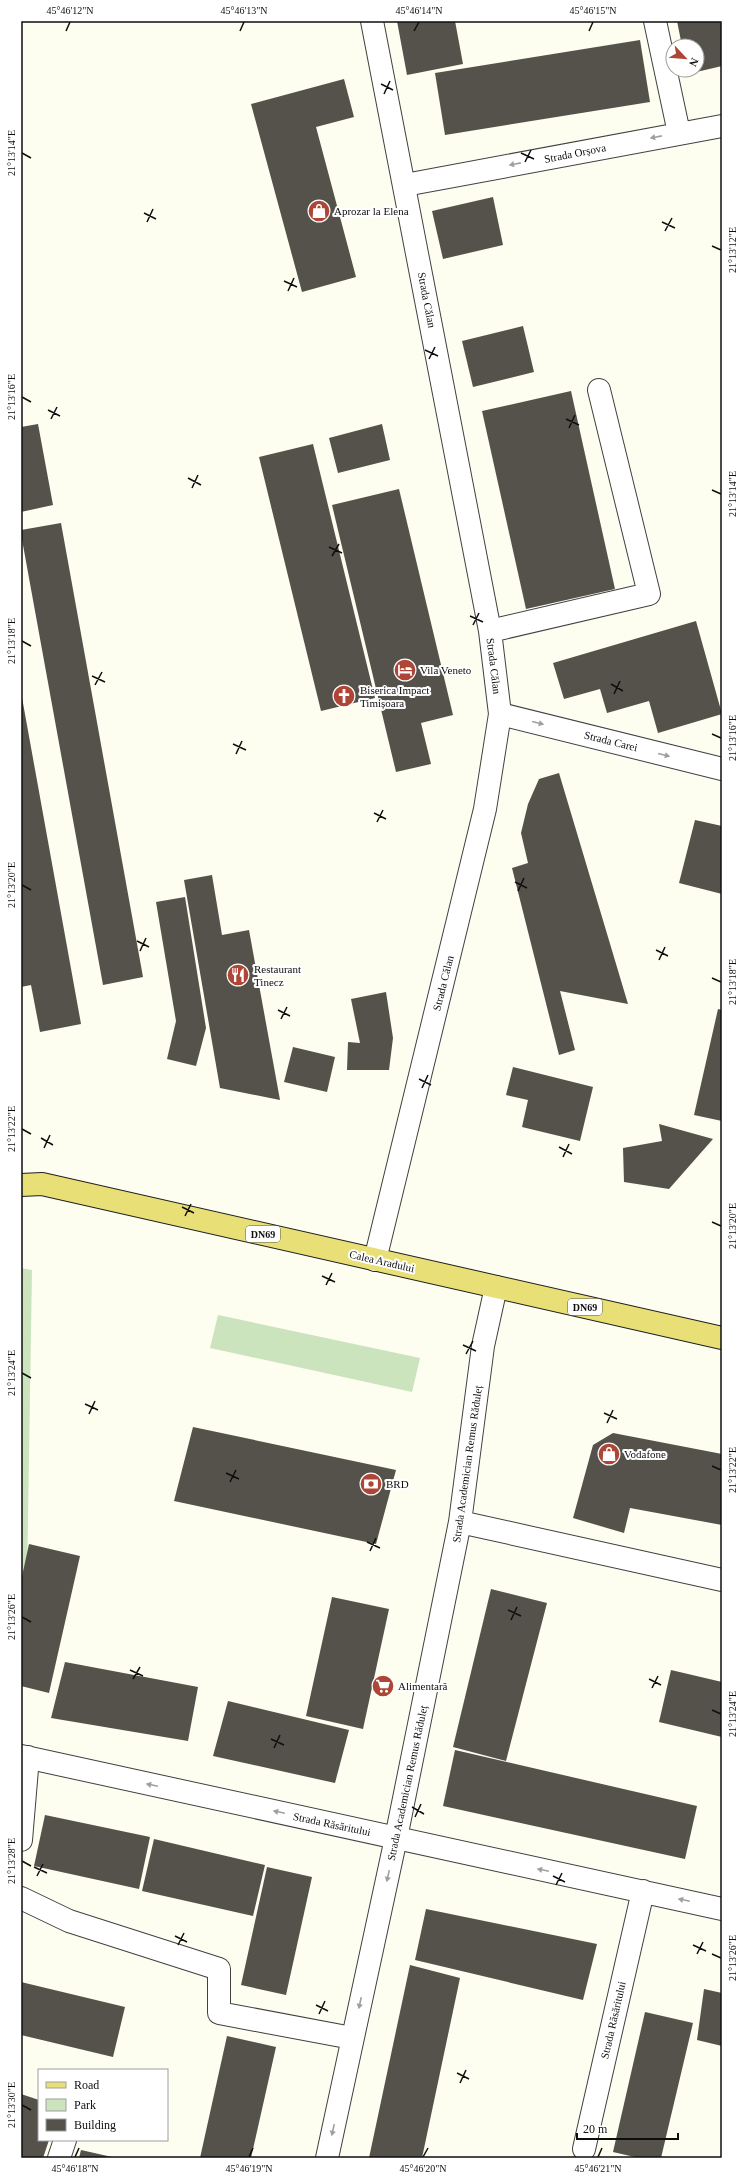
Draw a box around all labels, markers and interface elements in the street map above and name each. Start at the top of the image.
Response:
text: 45°46'12"N [46,5,94,16]
text: 45°46'13"N [220,5,268,16]
text: 45°46'14"N [395,5,443,16]
text: 45°46'15"N [569,5,617,16]
north arrow [665,38,705,78]
text: N [687,56,701,69]
text: 21°13'14"E [6,130,17,176]
one-way arrow [650,135,662,141]
street label: Strada Orșova [543,141,607,165]
one-way arrow [508,162,521,168]
shop icon: Aprozar la Elena [306,198,332,224]
place label: Aprozar la Elena [334,205,409,217]
text: 21°13'12"E [727,227,738,273]
street label: Strada Călan [416,271,438,329]
text: 21°13'16"E [6,374,17,420]
text: 21°13'14"E [727,471,738,517]
text: 21°13'18"E [6,618,17,664]
street label: Strada Călan [485,637,503,695]
hotel icon: Vila Veneto [392,657,418,683]
place label: Vila Veneto [420,664,472,676]
church icon: Biserica Impact Timișoara [331,683,357,709]
place label: Biserica Impact Timișoara [360,684,429,709]
text: 21°13'16"E [727,715,738,761]
one-way arrow [532,720,544,726]
street label: Strada Carei [583,729,639,753]
one-way arrow [658,752,670,758]
text: 21°13'20"E [6,862,17,908]
street label: Strada Călan [430,954,456,1012]
text: 21°13'18"E [727,959,738,1005]
restaurant icon: Restaurant Tinecz [225,962,251,988]
place label: Restaurant Tinecz [254,963,301,988]
text: 21°13'22"E [6,1106,17,1152]
text: 21°13'20"E [727,1203,738,1249]
road number: DN69 [246,1226,280,1242]
street label: Calea Aradului [348,1248,416,1274]
road number: DN69 [568,1299,602,1315]
text: 21°13'24"E [6,1350,17,1396]
street label: Strada Academician Remus Răduleț [450,1385,484,1543]
shop icon: Vodafone [596,1441,622,1467]
text: 21°13'22"E [727,1447,738,1493]
place label: Vodafone [624,1448,666,1460]
bank icon: BRD [358,1471,384,1497]
place label: BRD [386,1478,409,1490]
text: 21°13'26"E [6,1594,17,1640]
supermarket icon: Alimentară [370,1673,396,1699]
place label: Alimentară [398,1680,448,1692]
text: 21°13'24"E [727,1691,738,1737]
street label: Strada Academician Remus Răduleț [385,1704,429,1862]
one-way arrow [146,1781,159,1787]
one-way arrow [273,1809,286,1815]
street label: Strada Răsăritului [292,1810,372,1838]
text: 21°13'28"E [6,1838,17,1884]
one-way arrow [537,1866,549,1872]
one-way arrow [384,1870,390,1882]
one-way arrow [678,1897,690,1903]
text: 21°13'26"E [727,1935,738,1981]
street label: Strada Răsăritului [598,1980,628,2060]
one-way arrow [356,1997,362,2009]
legend [38,2069,168,2141]
text: Road [74,2078,99,2092]
text: 21°13'30"E [6,2082,17,2128]
text: Park [74,2098,96,2112]
scale bar [577,2115,678,2141]
text: Building [74,2118,116,2132]
text: 20 m [583,2122,608,2136]
one-way arrow [329,2124,335,2136]
text: 45°46'18"N [51,2163,99,2174]
text: 45°46'19"N [225,2163,273,2174]
text: 45°46'20"N [399,2163,447,2174]
text: 45°46'21"N [574,2163,622,2174]

